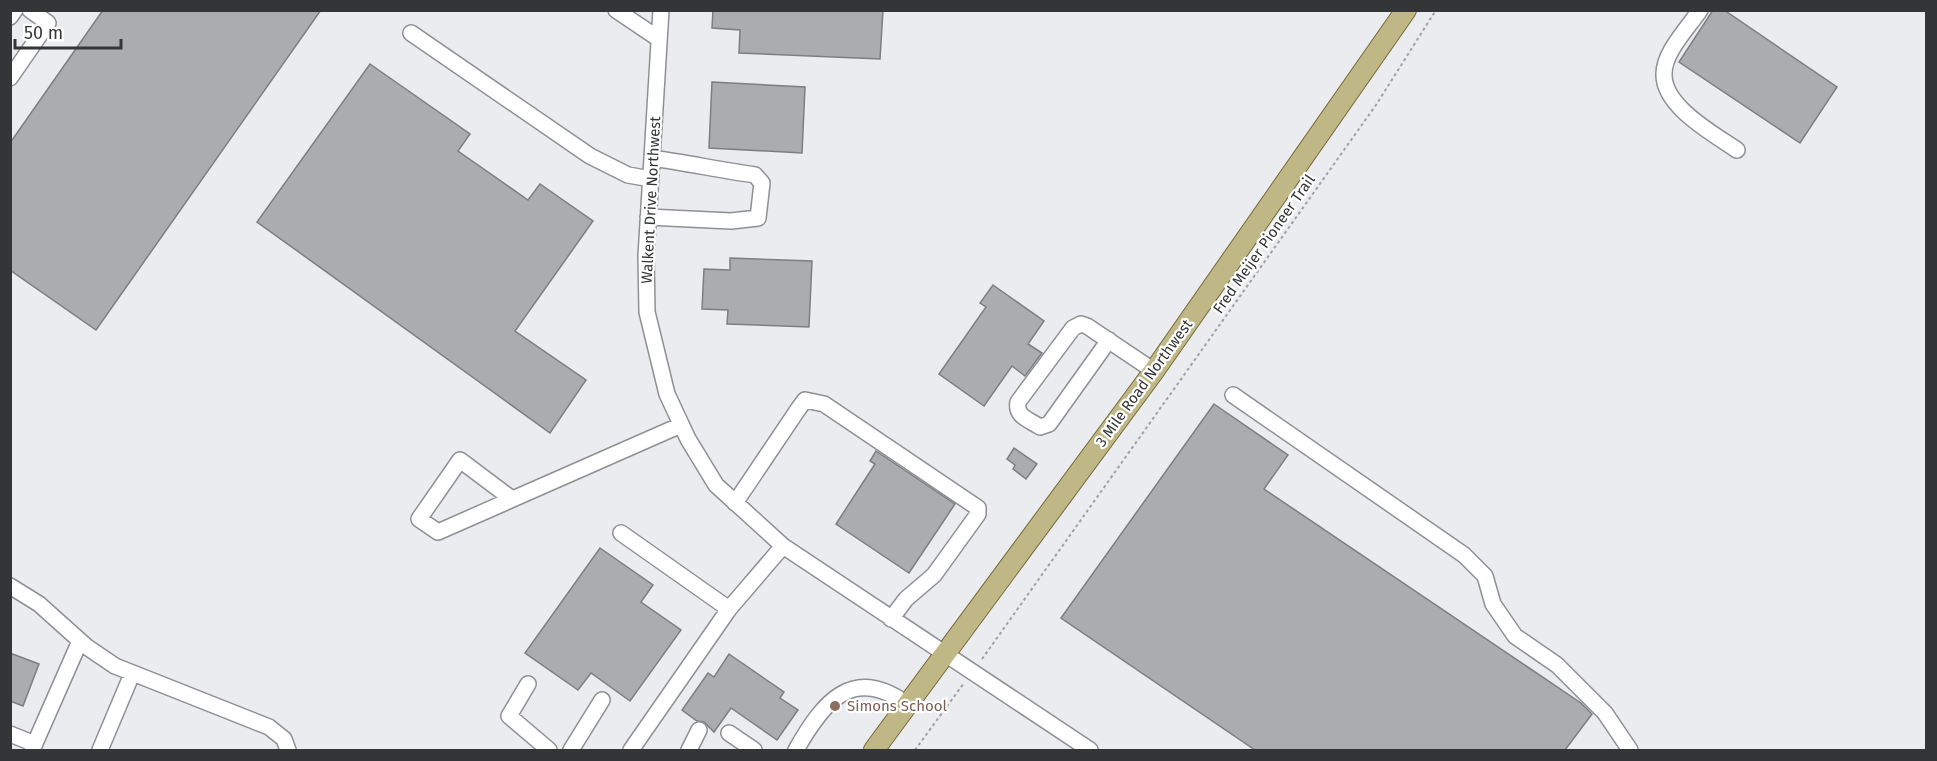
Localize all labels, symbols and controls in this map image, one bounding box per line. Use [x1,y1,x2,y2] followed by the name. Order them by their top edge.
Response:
[15,12,122,50] scale bar
[24,22,63,44] text: 50 m
[638,115,664,284] street label: Walkent Drive Northwest
[1209,171,1319,317] street label: Fred Meijer Pioneer Trail
[1092,315,1197,450] street label: 3 Mile Road Northwest
[847,697,947,715] place label: Simons School
[828,699,842,713] marker: Simons School

